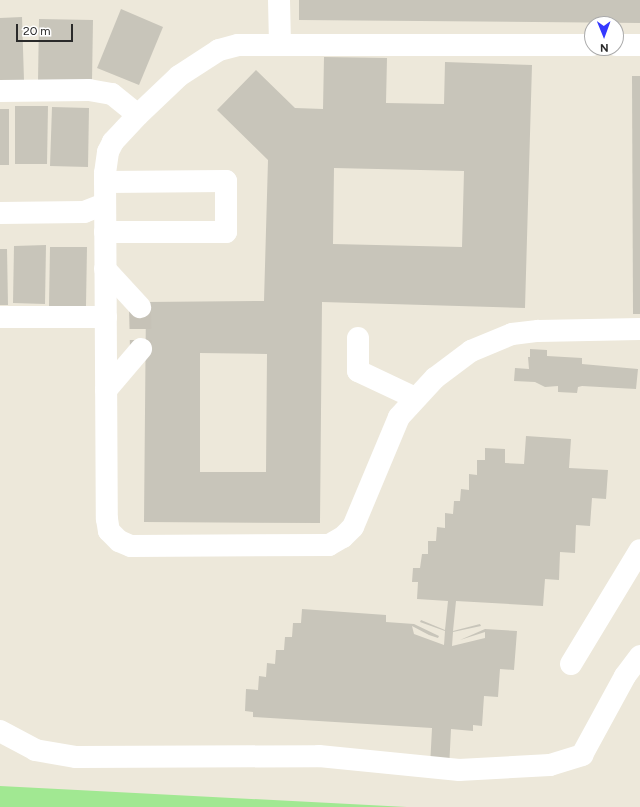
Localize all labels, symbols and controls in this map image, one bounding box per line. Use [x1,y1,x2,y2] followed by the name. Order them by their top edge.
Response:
[18,16,75,42] scale bar
[584,16,624,56] north arrow
[23,24,51,38] text: 20 m
[600,41,609,54] text: N

